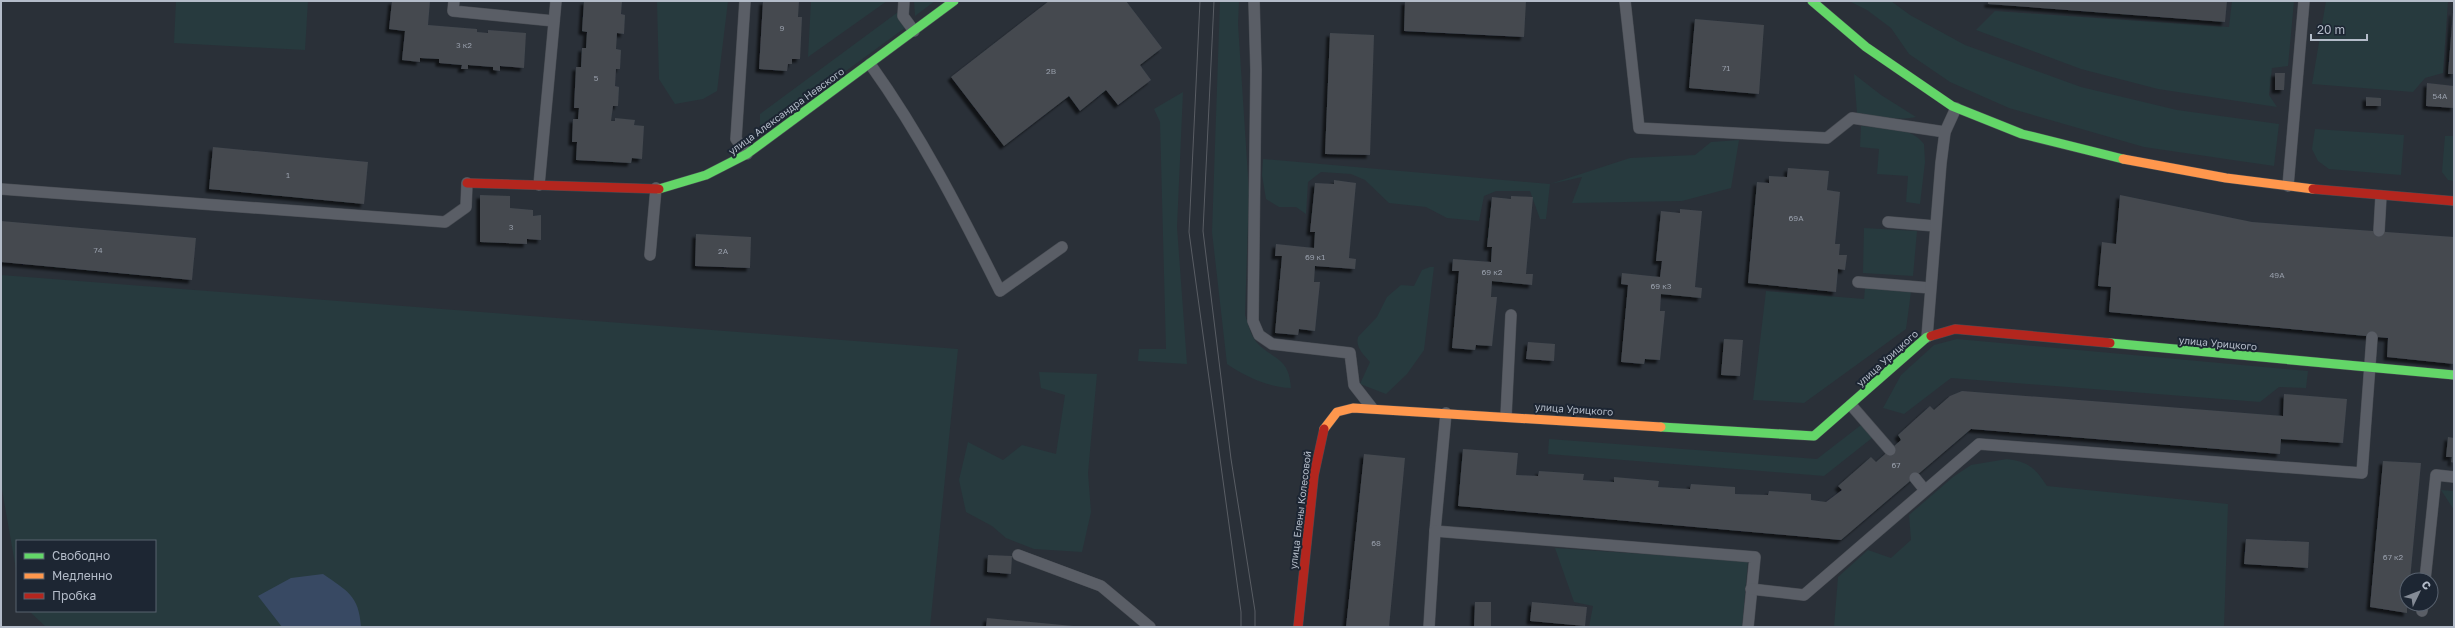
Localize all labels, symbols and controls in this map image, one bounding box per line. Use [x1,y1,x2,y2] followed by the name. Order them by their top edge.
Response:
[2311,16,2367,42] scale bar
[2317,22,2345,37] text: 20 m
[780,23,785,33] house number: 9
[456,40,472,50] house number: 3 к2
[1722,63,1730,73] house number: 71
[726,65,846,157] street label: улица Александра Невского
[1046,66,1056,76] house number: 2В
[594,73,599,83] house number: 5
[2433,91,2448,101] house number: 54А
[286,170,290,180] house number: 1
[1788,213,1804,223] house number: 69А
[509,222,514,232] house number: 3
[93,245,103,255] house number: 74
[718,246,729,256] house number: 2А
[1305,252,1325,262] house number: 69 к1
[1482,267,1503,277] house number: 69 к2
[2269,270,2285,280] house number: 49А
[1651,281,1672,291] house number: 69 к3
[1854,327,1920,389] street label: улица Урицкого
[2178,334,2258,352] street label: улица Урицкого
[1534,400,1614,418] street label: улица Урицкого
[1287,450,1313,570] street label: улица Елены Колесовой
[1891,460,1901,470] house number: 67
[1371,538,1381,548] house number: 68
[16,540,156,612] legend
[52,548,110,563] text: Свободно
[2383,552,2404,562] house number: 67 к2
[52,568,112,583] text: Медленно
[2399,572,2439,612] north arrow
[2419,578,2434,592] text: С
[52,588,96,603] text: Пробка

